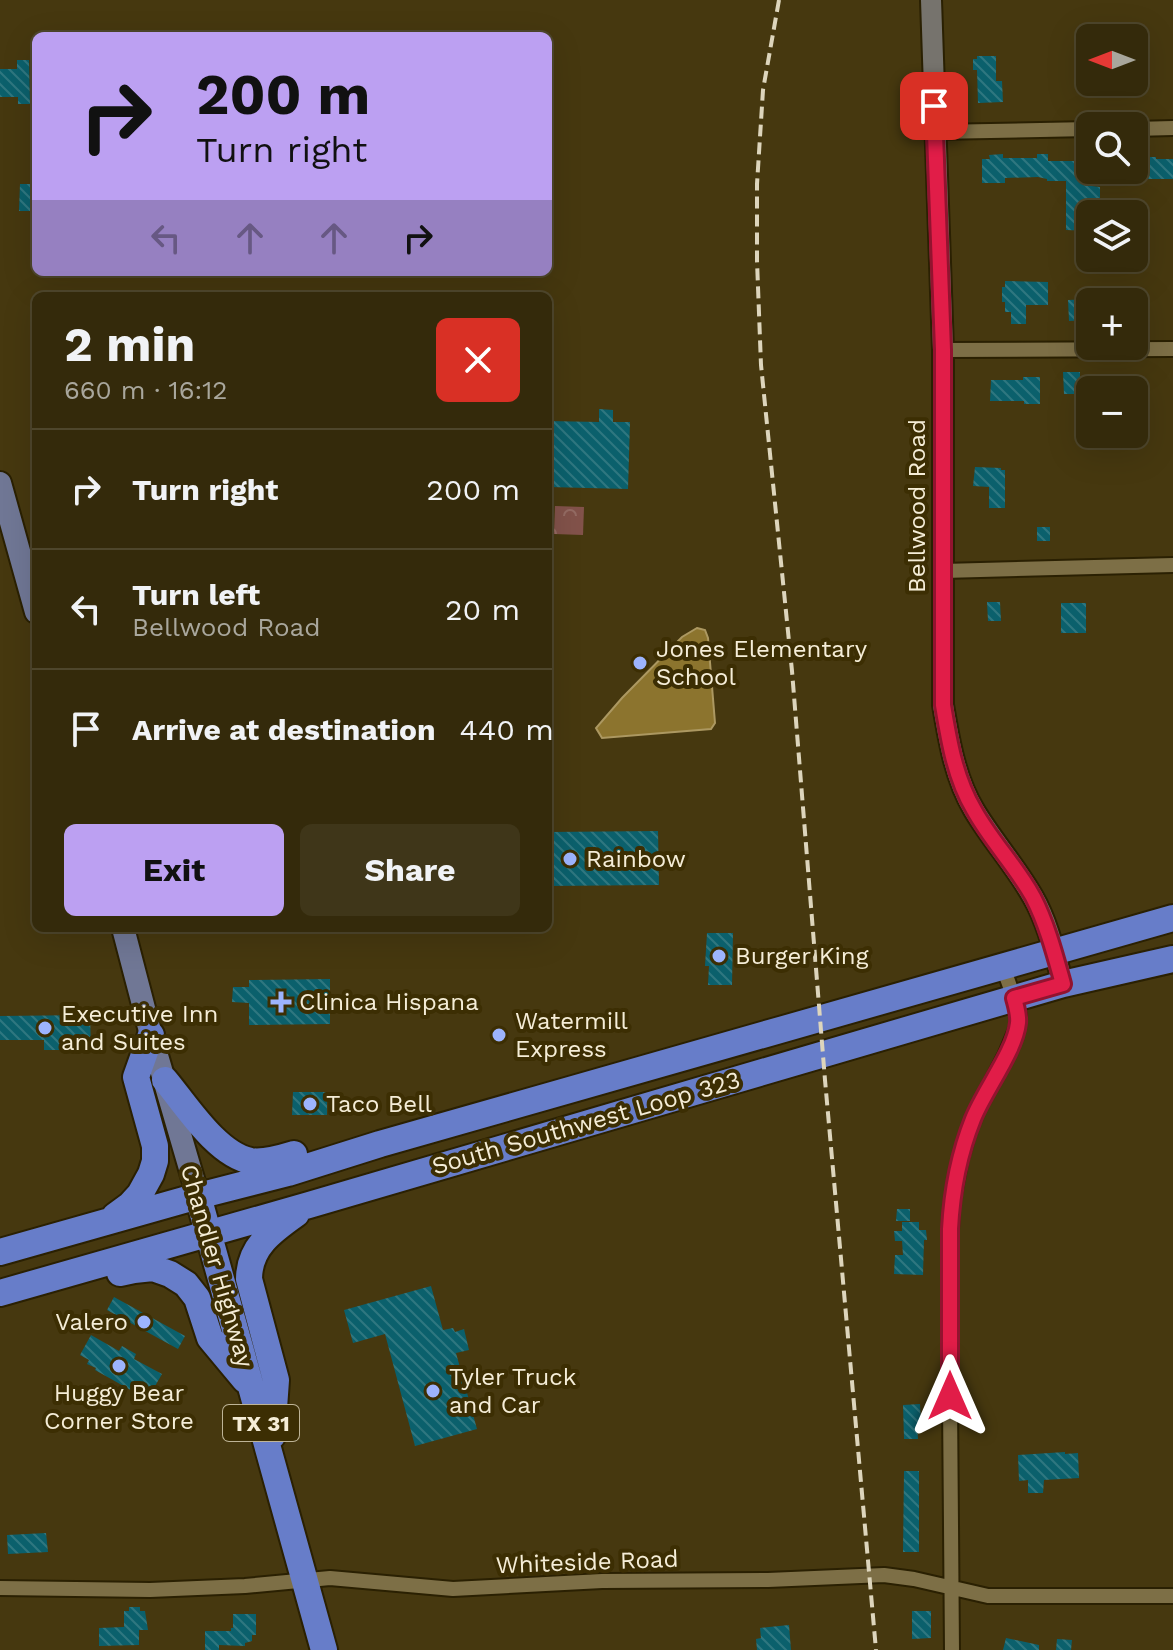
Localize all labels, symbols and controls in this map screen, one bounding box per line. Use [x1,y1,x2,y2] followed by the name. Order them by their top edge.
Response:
[1076,24,1148,96] north arrow
[1076,24,1148,448] map controls
[196,62,370,128] text: 200 m
[64,64,168,168] icon: right
[900,72,968,140] pin
[912,84,956,128] icon: arrive
[1076,112,1148,184] button: search
[196,129,367,171] text: Turn right
[1076,200,1148,272] button: layers
[144,216,188,260] icon: left
[228,216,272,260] icon: ahead
[312,216,356,260] icon: ahead
[396,216,440,260] icon: right
[1076,288,1148,360] button: +
[64,316,195,373] text: 2 min
[436,318,520,402] button: close
[64,375,227,405] text: 660 m · 16:12
[1076,376,1148,448] button: −
[903,419,931,593] street label: Bellwood Road
[64,467,108,511] icon: right
[132,472,278,507] text: Turn right
[426,472,520,507] text: 200 m
[132,577,260,612] text: Turn left
[64,587,108,631] icon: left
[445,592,520,627] text: 20 m
[132,612,321,642] text: Bellwood Road
[656,635,868,691] place label: Jones Elementary School
[631,654,649,672] marker: Jones Elementary School
[64,707,108,751] icon: arrive
[132,712,436,747] text: Arrive at destination
[460,712,554,747] text: 440 m
[64,824,284,916] button: Exit
[300,824,520,916] button: Share
[586,845,686,873] place label: Rainbow
[561,850,579,868] marker: Rainbow
[735,942,869,970] place label: Burger King
[710,947,728,965] marker: Burger King
[299,988,479,1016] place label: Clinica Hispana
[270,991,292,1013] marker: Clinica Hispana
[61,1000,218,1056] place label: Executive Inn and Suites
[515,1007,629,1063] place label: Watermill Express
[36,1019,54,1037] marker: Executive Inn and Suites
[490,1026,508,1044] marker: Watermill Express
[429,1066,743,1180] street label: South Southwest Loop 323
[326,1090,433,1118] place label: Taco Bell
[301,1095,319,1113] marker: Taco Bell
[175,1161,260,1371] street label: Chandler Highway
[55,1308,128,1336] place label: Valero
[135,1313,153,1331] marker: Valero
[908,1354,992,1438] position arrow
[110,1357,128,1375] marker: Huggy Bear Corner Store
[449,1363,577,1419] place label: Tyler Truck and Car
[44,1379,194,1435] place label: Huggy Bear Corner Store
[424,1382,442,1400] marker: Tyler Truck and Car
[223,1405,299,1441] road number: TX 31
[495,1545,679,1579] street label: Whiteside Road

